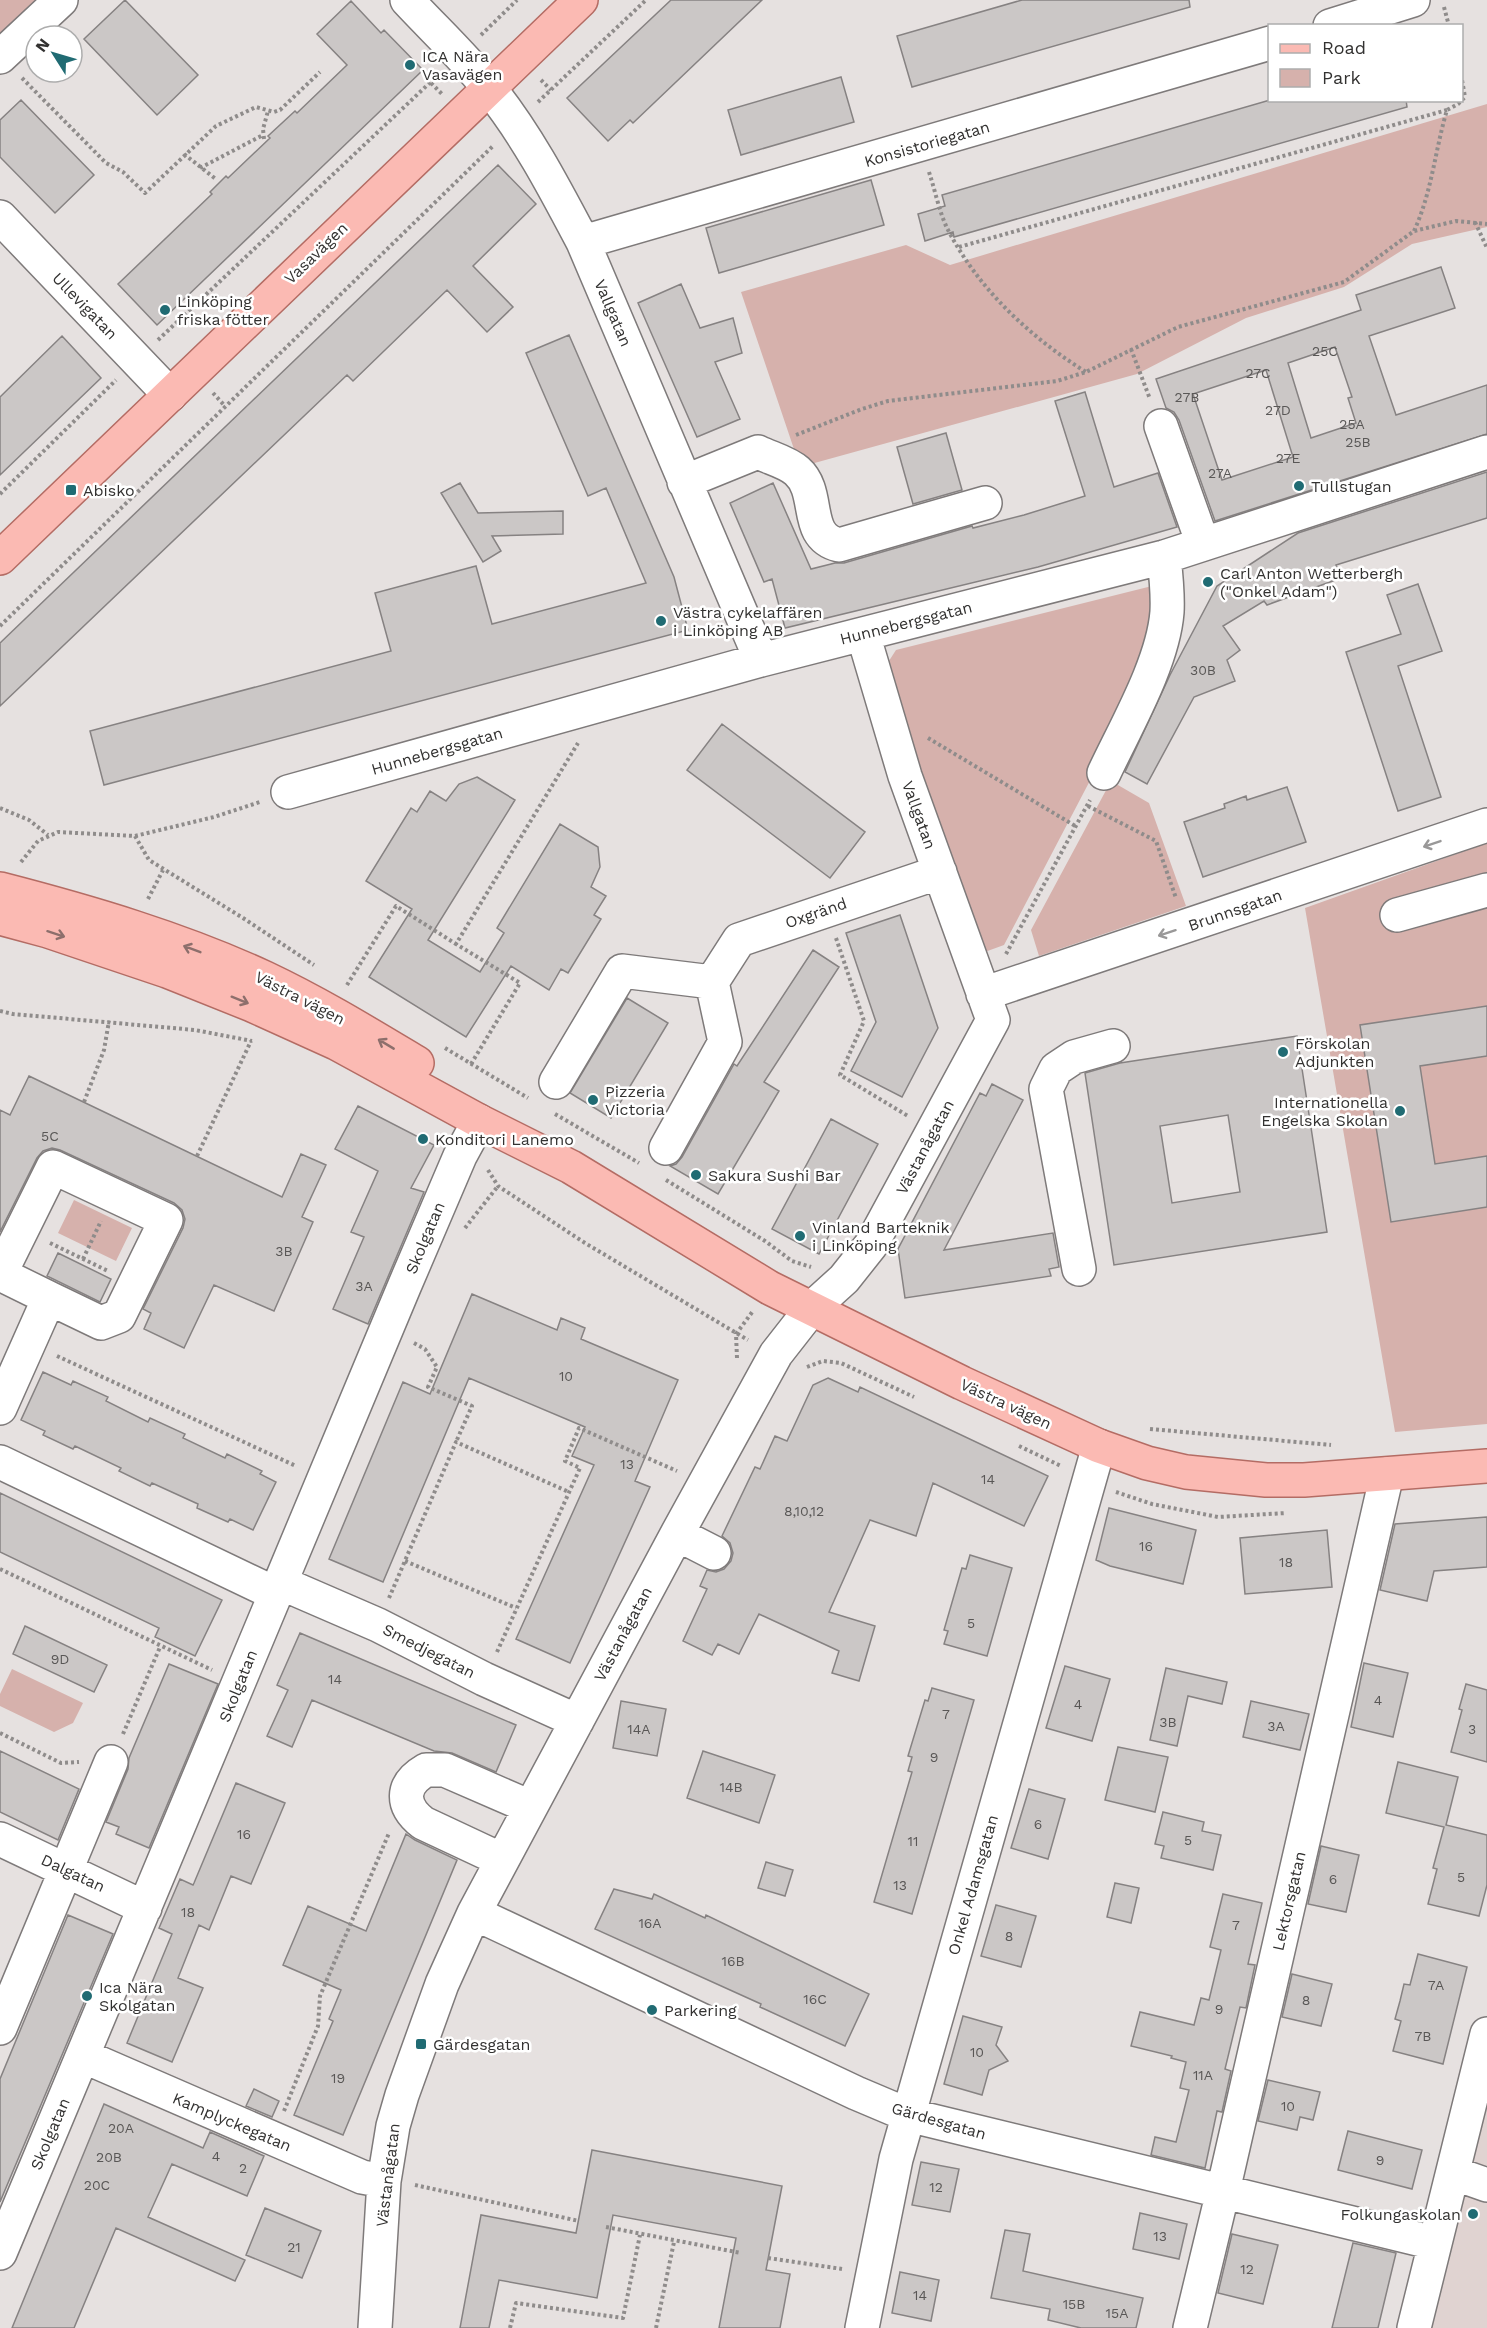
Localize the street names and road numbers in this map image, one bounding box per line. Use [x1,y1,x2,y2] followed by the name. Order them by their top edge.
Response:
[862,117,992,171] street label: Konsistoriegatan
[280,218,352,288] street label: Vasavägen
[48,269,122,343] street label: Ullevigatan
[590,277,636,349] street label: Vallgatan
[838,597,974,649] street label: Hunnebergsgatan
[369,723,505,779] street label: Hunnebergsgatan
[898,778,940,852] street label: Vallgatan
[1186,885,1284,935] street label: Brunnsgatan
[783,894,849,932] street label: Oxgränd
[252,967,348,1029] street label: Västra vägen
[892,1096,958,1198] street label: Västanågatan
[401,1199,449,1277] street label: Skolgatan
[957,1375,1055,1433] street label: Västra vägen
[590,1583,656,1685] street label: Västanågatan
[380,1620,478,1682] street label: Smedjegatan
[215,1647,261,1725] street label: Skolgatan
[944,1813,1002,1957] street label: Onkel Adamsgatan
[1268,1849,1310,1953] street label: Lektorsgatan
[38,1850,108,1896] street label: Dalgatan
[170,2088,294,2156] street label: Kamplyckegatan
[26,2095,74,2173] street label: Skolgatan
[890,2098,988,2144] street label: Gärdesgatan
[372,2122,404,2228] street label: Västanågatan

